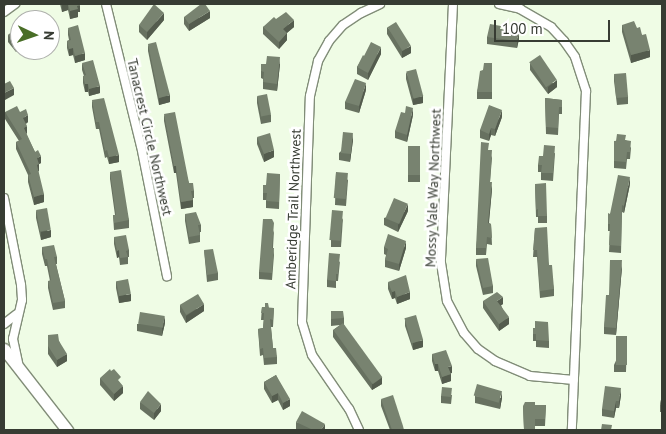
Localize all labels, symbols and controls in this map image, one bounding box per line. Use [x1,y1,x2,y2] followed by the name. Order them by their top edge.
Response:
[10,10,60,60] north arrow
[496,10,612,42] scale bar
[502,19,543,38] text: 100 m
[40,31,58,41] text: N
[124,57,176,217] street label: Tanacrest Circle Northwest
[422,108,444,268] street label: Mossy Vale Way Northwest
[282,128,304,290] street label: Amberidge Trail Northwest

